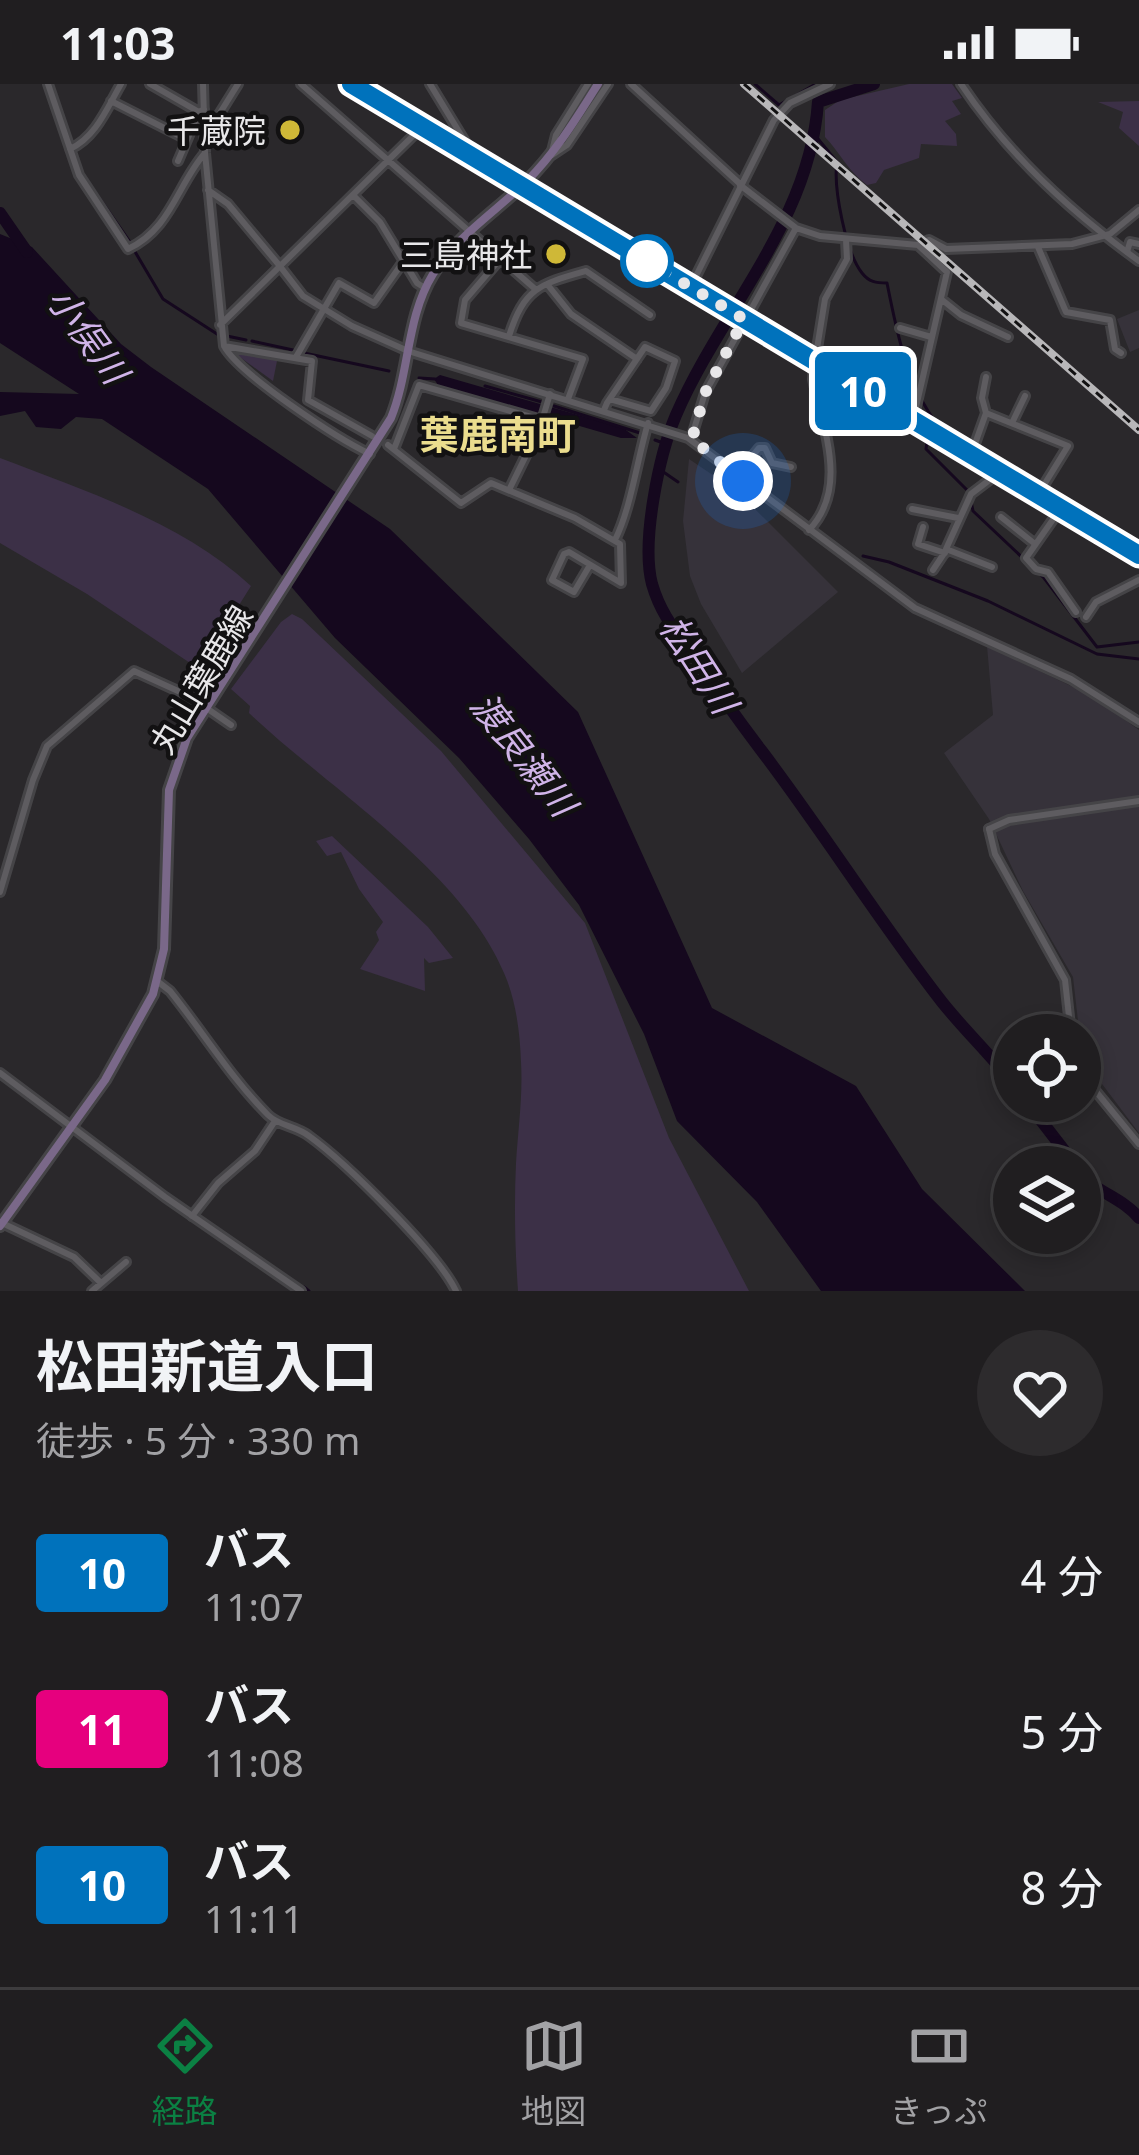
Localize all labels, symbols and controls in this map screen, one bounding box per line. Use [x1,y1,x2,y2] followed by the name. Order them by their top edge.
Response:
[60,12,176,73] text: 11:03
[167,108,266,153] place label: 千蔵院
[277,117,303,143] marker: 千蔵院
[400,232,532,277] place label: 三島神社
[622,236,672,286] unlabelled marker
[543,241,569,267] marker: 三島神社
[36,277,142,396] water label: 小俣川
[809,352,917,430] line badge: 10
[839,362,887,419] text: 10
[420,407,576,460] district label: 葉鹿南町
[713,451,773,511] your location
[139,597,263,761] street label: 丸山葉鹿線
[649,605,751,726] water label: 松田川
[460,682,590,829] water label: 渡良瀬川
[993,1014,1101,1254] map controls
[993,1014,1101,1122] button: locate
[993,1146,1101,1254] button: layers
[36,1326,378,1404] text: 松田新道入口
[977,1330,1103,1456] button: heart
[36,1413,360,1466] text: 徒歩 · 5 分 · 330 m
[204,1518,294,1579] text: バス
[78,1544,126,1601] text: 10
[1021,1545,1103,1606] text: 4 分
[204,1579,304,1632] text: 11:07
[204,1674,294,1735] text: バス
[78,1700,126,1757] text: 11
[1021,1701,1103,1762] text: 5 分
[204,1735,304,1788] text: 11:08
[204,1830,294,1891] text: バス
[78,1856,126,1913] text: 10
[1021,1857,1103,1918] text: 8 分
[204,1891,304,1944] text: 11:11
[152,2013,218,2133] tab: 経路
[521,2013,587,2133] tab: 地図
[890,2013,987,2133] tab: きっぷ

